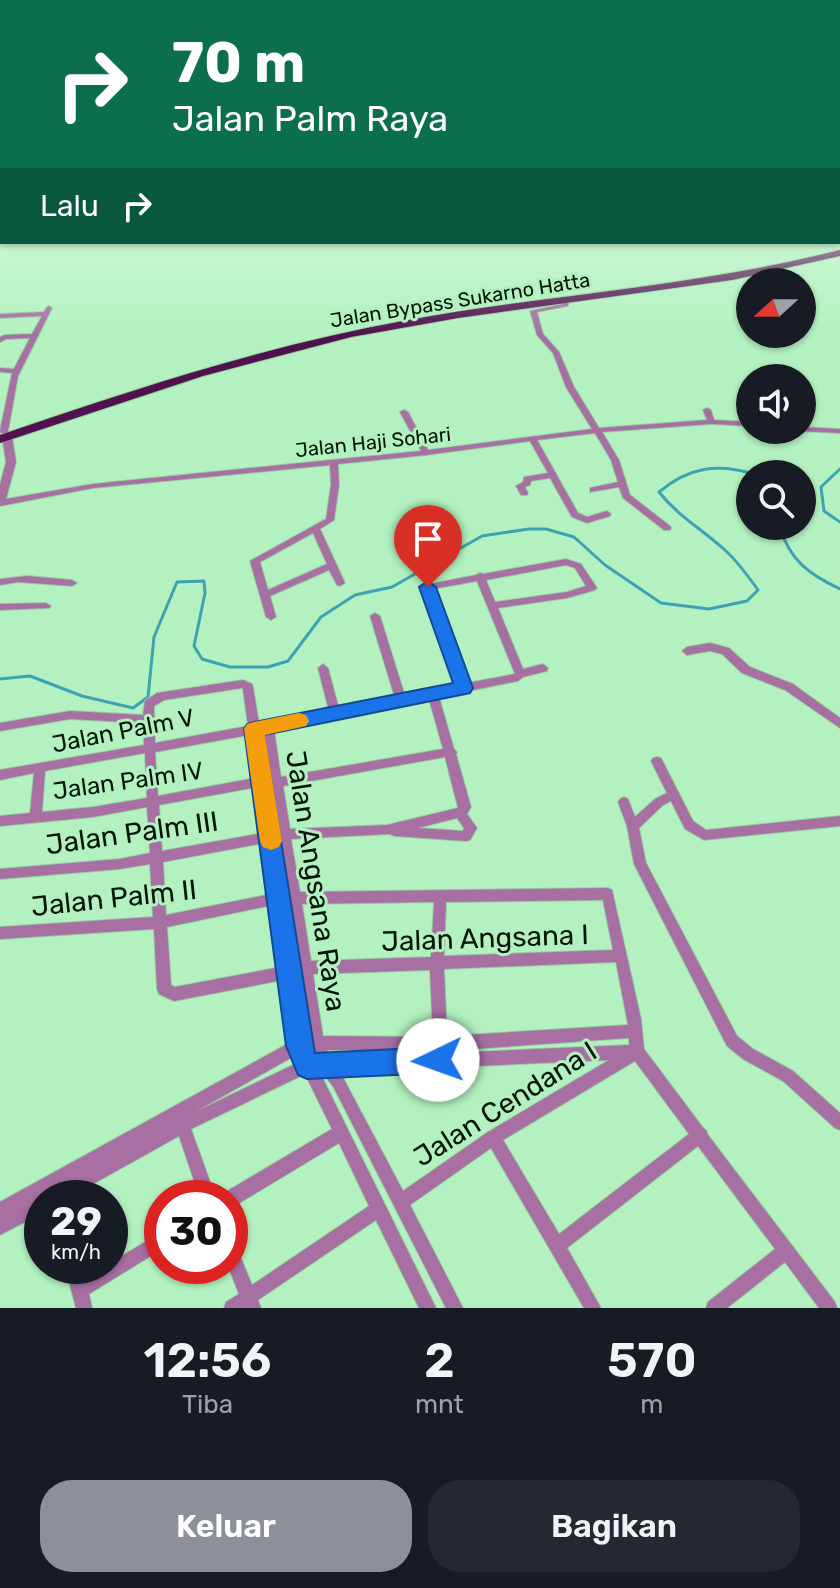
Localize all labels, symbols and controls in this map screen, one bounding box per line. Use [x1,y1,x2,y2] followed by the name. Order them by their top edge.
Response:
[172,30,305,96] text: 70 m
[40,32,144,136] icon: right
[172,97,448,140] text: Jalan Palm Raya
[115,184,159,228] icon: right
[40,188,99,224] text: Lalu
[328,268,592,332] street label: Jalan Bypass Sukarno Hatta
[736,268,816,348] north arrow
[736,268,816,540] map controls
[736,364,816,444] button: sound
[294,422,452,462] street label: Jalan Haji Sohari
[736,460,816,540] button: search
[394,505,462,587] pin
[406,517,450,561] icon: arrive
[49,703,197,759] street label: Jalan Palm V
[279,748,353,1014] street label: Jalan Angsana Raya
[51,757,205,805] street label: Jalan Palm IV
[44,805,220,861] street label: Jalan Palm III
[30,873,198,923] street label: Jalan Palm II
[381,918,589,958] street label: Jalan Angsana I
[396,1018,480,1102] position arrow
[407,1034,603,1174] street label: Jalan Cendana I
[144,1180,248,1284] speed limit sign: 30
[50,1198,102,1245] text: 29
[51,1240,101,1264] text: km/h
[143,1332,271,1389] text: 12:56
[424,1332,455,1389] text: 2
[607,1332,696,1389] text: 570
[182,1389,233,1420] text: Tiba
[415,1389,464,1420] text: mnt
[640,1389,663,1420] text: m
[40,1480,412,1572] button: Keluar
[428,1480,800,1572] button: Bagikan

